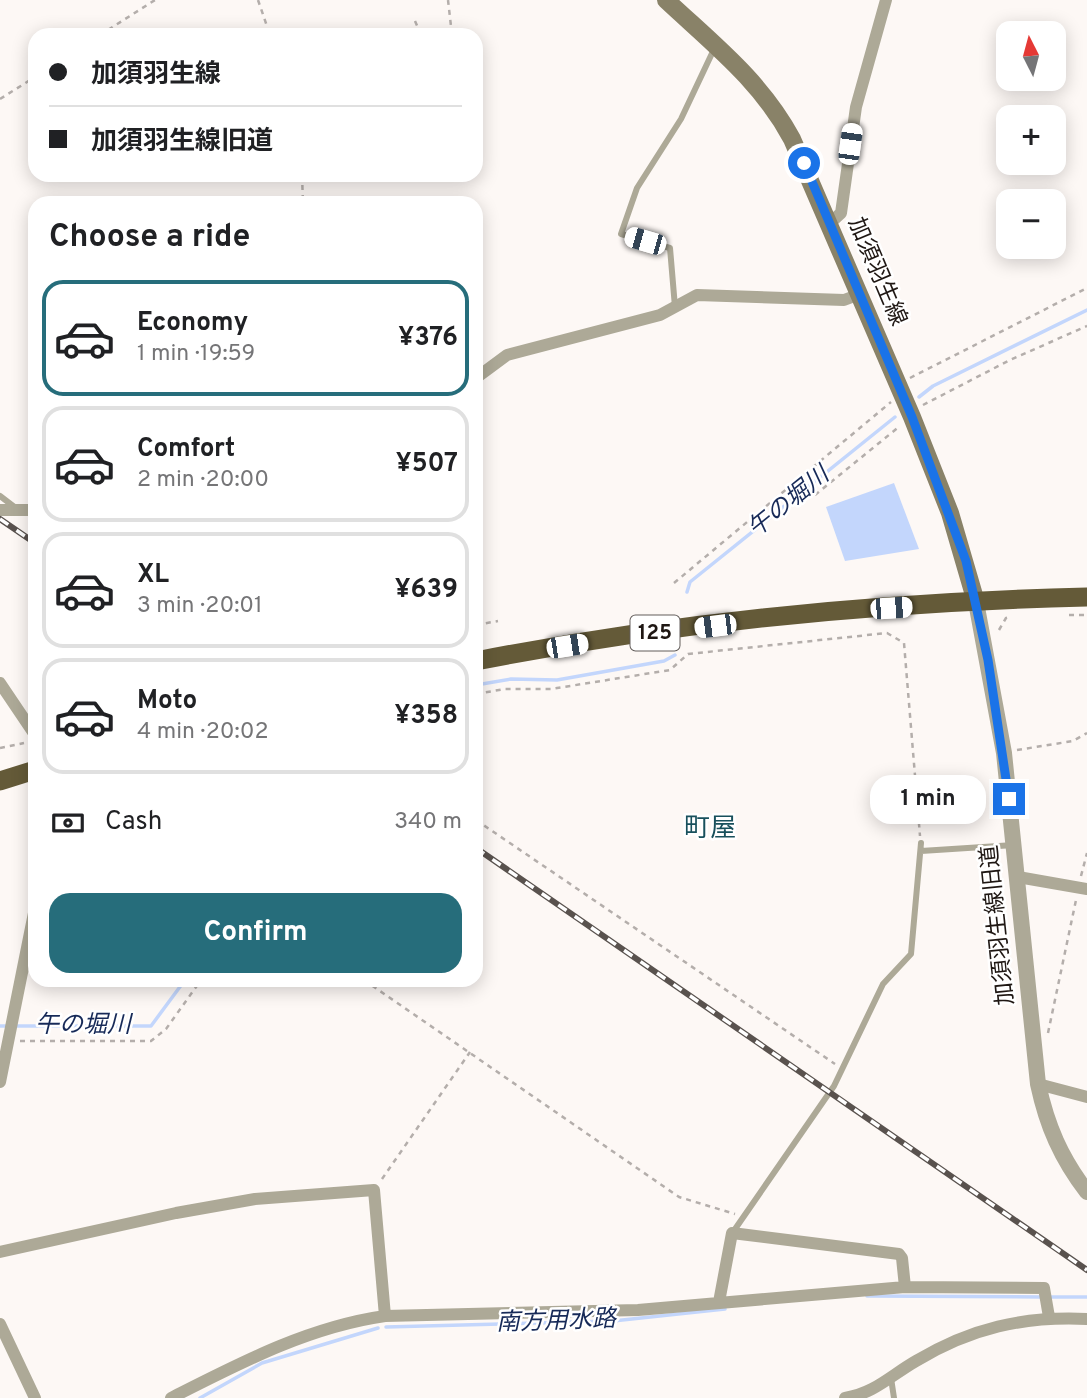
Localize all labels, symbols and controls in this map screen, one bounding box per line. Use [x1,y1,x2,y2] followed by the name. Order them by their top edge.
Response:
[996,21,1066,91] north arrow
[996,21,1066,259] map controls
[91,59,221,92] text: 加須羽生線
[996,105,1066,175] button: +
[837,122,864,166] car
[91,126,273,159] text: 加須羽生線旧道
[788,147,820,179] route start
[996,189,1066,259] button: −
[840,213,912,331] street label: 加須羽生線
[49,218,250,258] text: Choose a ride
[622,225,669,257] car
[53,307,116,370] icon: car
[137,307,248,340] text: Economy
[398,322,458,355] text: ¥376
[137,340,255,369] text: 1 min · 19:59
[53,433,116,496] icon: car
[137,433,235,466] text: Comfort
[396,448,458,481] text: ¥507
[742,459,838,545] water label: 午の堀川
[137,466,269,495] text: 2 min · 20:00
[53,559,116,622] icon: car
[137,559,169,592] text: XL
[395,574,458,607] text: ¥639
[137,592,263,621] text: 3 min · 20:01
[870,596,913,620] car
[693,613,738,639] car
[630,616,680,650] road number: 125
[545,632,590,660] car
[53,685,116,748] icon: car
[137,685,197,718] text: Moto
[394,700,458,733] text: ¥358
[137,718,269,747] text: 4 min · 20:02
[869,774,984,824] callout: 1 min
[993,783,1025,815] route end
[900,785,956,814] text: 1 min
[49,804,87,842] icon: cash
[105,806,162,839] text: Cash
[394,808,462,837] text: 340 m
[684,813,736,846] district label: 町屋
[976,843,1022,1007] street label: 加須羽生線旧道
[49,893,462,973] button: Confirm
[35,1011,134,1041] water label: 午の堀川
[496,1305,618,1339] water label: 南方用水路

